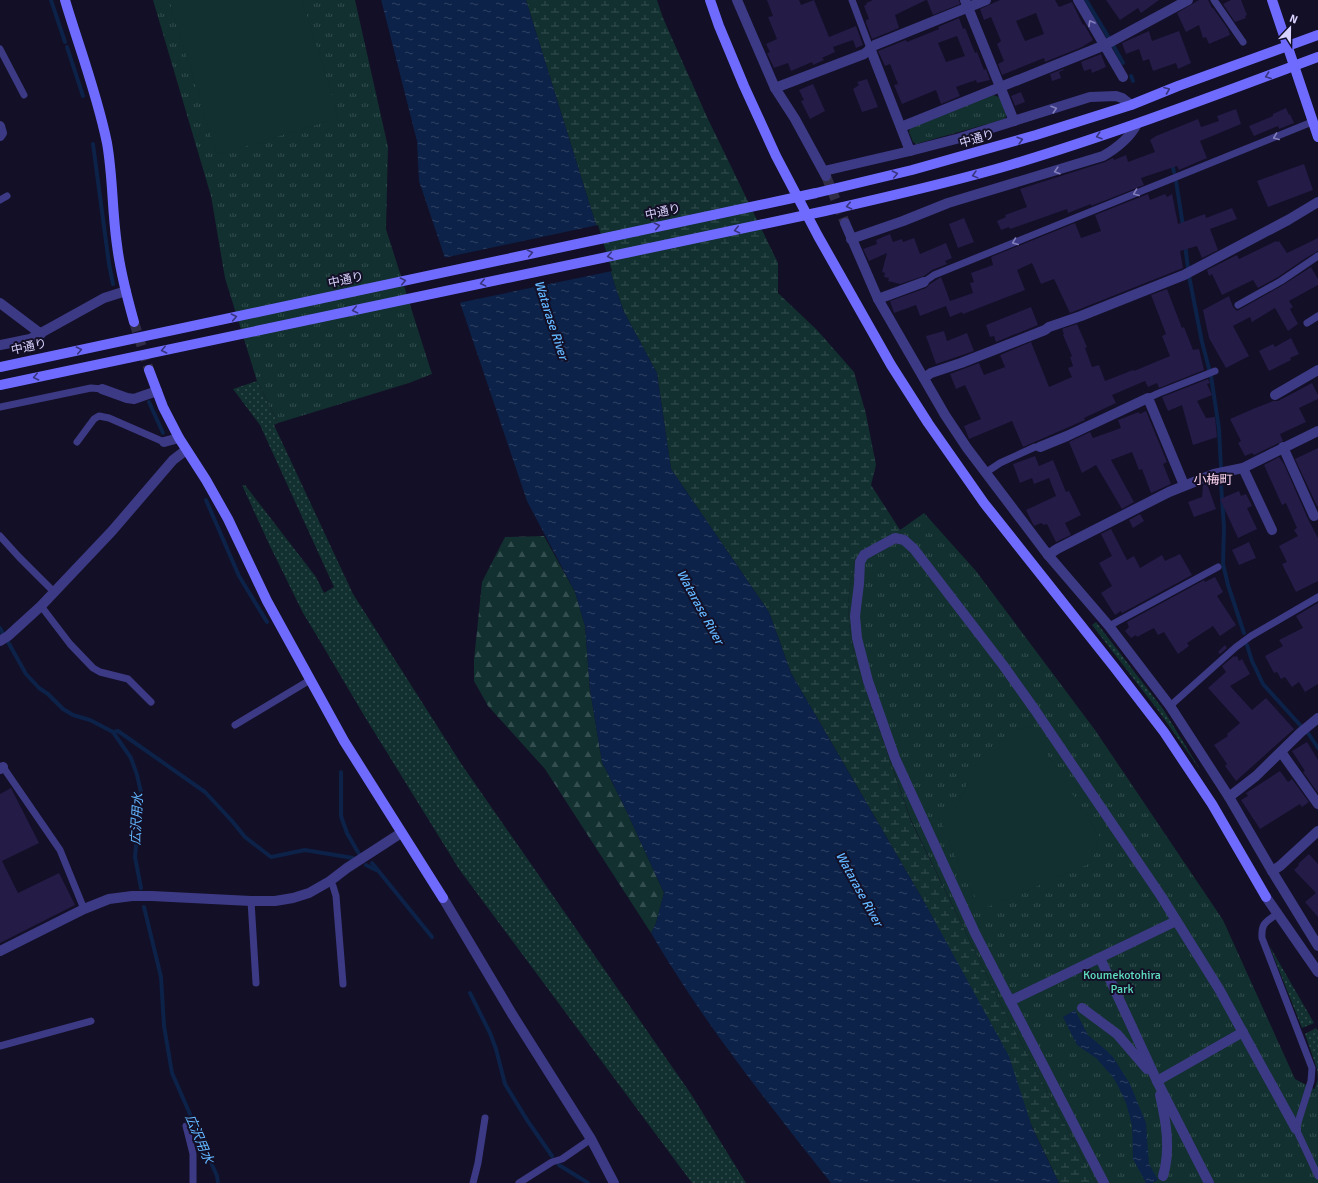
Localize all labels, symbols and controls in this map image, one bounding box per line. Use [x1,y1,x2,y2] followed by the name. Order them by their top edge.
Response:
[1270,8,1310,48] north arrow
[1288,12,1300,27] text: N
[1088,20,1096,27] one-way arrow
[1265,71,1272,79] one-way arrow
[1164,87,1171,95] one-way arrow
[1051,105,1058,113] one-way arrow
[958,127,996,151] street label: 中通り
[1096,132,1103,140] one-way arrow
[1273,132,1280,140] one-way arrow
[1017,136,1024,145] one-way arrow
[1054,166,1061,175] one-way arrow
[972,170,978,178] one-way arrow
[892,171,898,179] one-way arrow
[1132,189,1139,197] one-way arrow
[644,201,682,223] street label: 中通り
[846,201,852,209] one-way arrow
[654,223,660,231] one-way arrow
[734,225,740,233] one-way arrow
[1012,237,1020,245] one-way arrow
[527,250,533,258] one-way arrow
[607,252,613,260] one-way arrow
[327,269,365,291] street label: 中通り
[399,277,406,285] one-way arrow
[531,278,572,364] water label: Watarase River
[479,279,486,287] one-way arrow
[352,306,359,314] one-way arrow
[231,313,238,321] one-way arrow
[10,336,48,358] street label: 中通り
[76,346,82,355] one-way arrow
[161,346,167,354] one-way arrow
[33,372,40,381] one-way arrow
[1193,472,1233,488] district label: 小梅町
[673,567,728,649] water label: Watarase River
[128,791,146,845] water label: 広沢用水
[832,849,887,931] water label: Watarase River
[1083,968,1161,997] park label: Koumekotohira Park
[181,1112,217,1168] water label: 広沢用水

